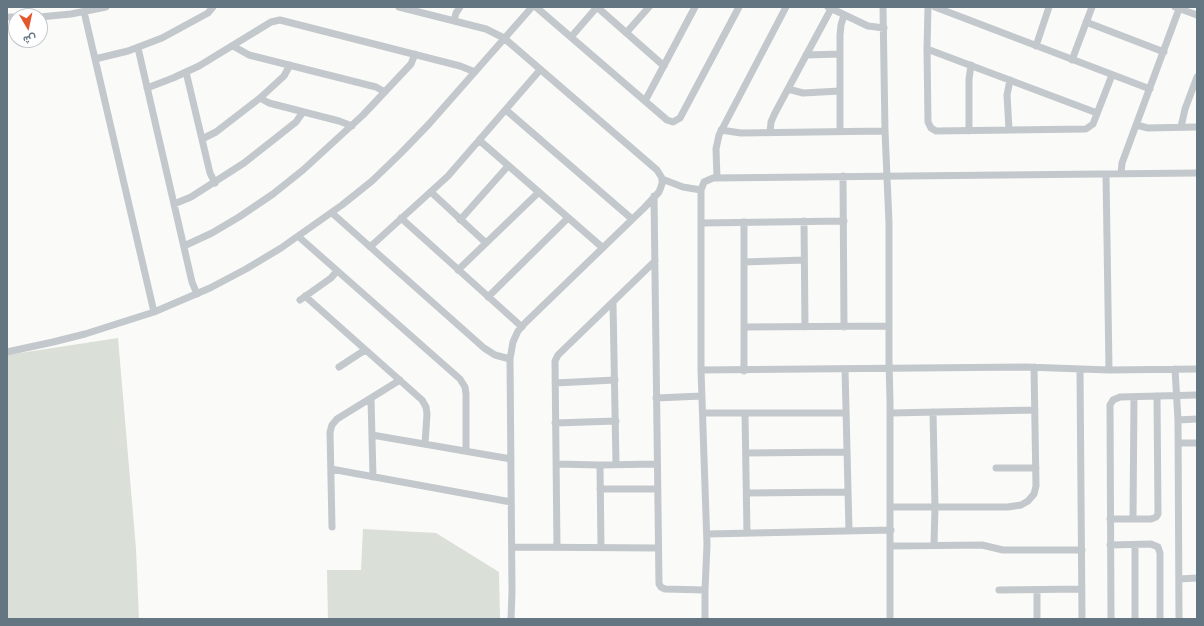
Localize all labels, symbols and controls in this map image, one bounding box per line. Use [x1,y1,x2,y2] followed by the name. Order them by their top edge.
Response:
[8,8,48,48] north arrow
[22,32,37,47] text: ش

